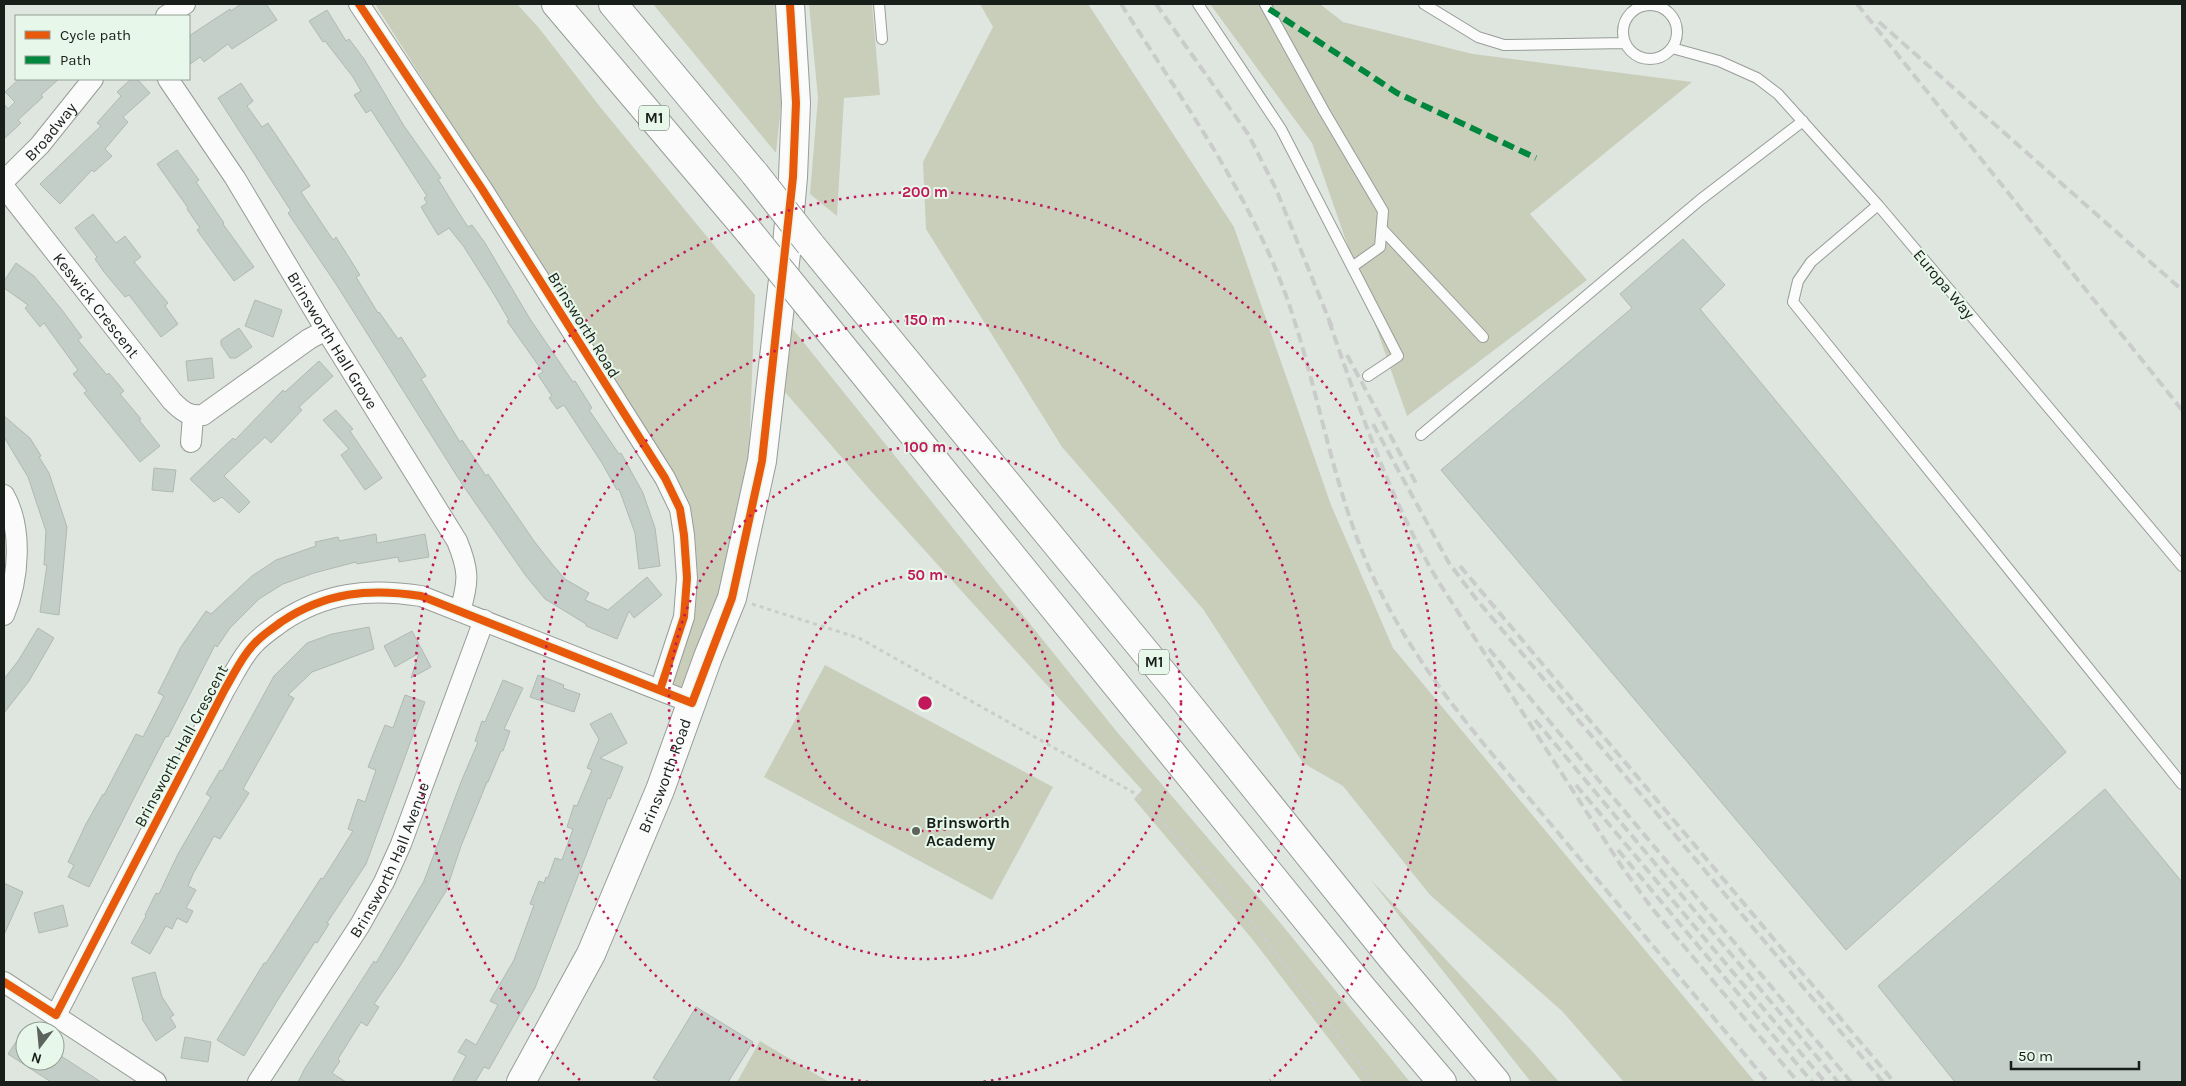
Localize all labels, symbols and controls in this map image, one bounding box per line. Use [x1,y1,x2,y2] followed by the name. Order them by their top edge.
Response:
[15,15,190,80] legend
[60,26,131,44] text: Cycle path
[60,51,91,69] text: Path
[20,98,81,165] street label: Broadway
[639,106,669,130] road number: M1
[902,183,948,201] text: 200 m
[1909,245,1979,323] street label: Europa Way
[50,249,144,361] street label: Keswick Crescent
[284,268,382,412] street label: Brinsworth Hall Grove
[544,269,624,381] street label: Brinsworth Road
[904,311,946,329] text: 150 m
[904,438,946,456] text: 100 m
[907,566,943,584] text: 50 m
[1139,650,1169,674] road number: M1
[130,662,232,830] street label: Brinsworth Hall Crescent
[916,694,934,712] centre of rings
[634,716,695,836] street label: Brinsworth Road
[345,779,433,941] street label: Brinsworth Hall Avenue
[926,813,1010,850] place label: Brinsworth Academy
[910,825,922,837] marker: Brinsworth Academy
[15,1021,65,1071] north arrow
[2011,1038,2138,1070] scale bar
[2018,1047,2053,1065] text: 50 m
[29,1048,44,1068] text: N

